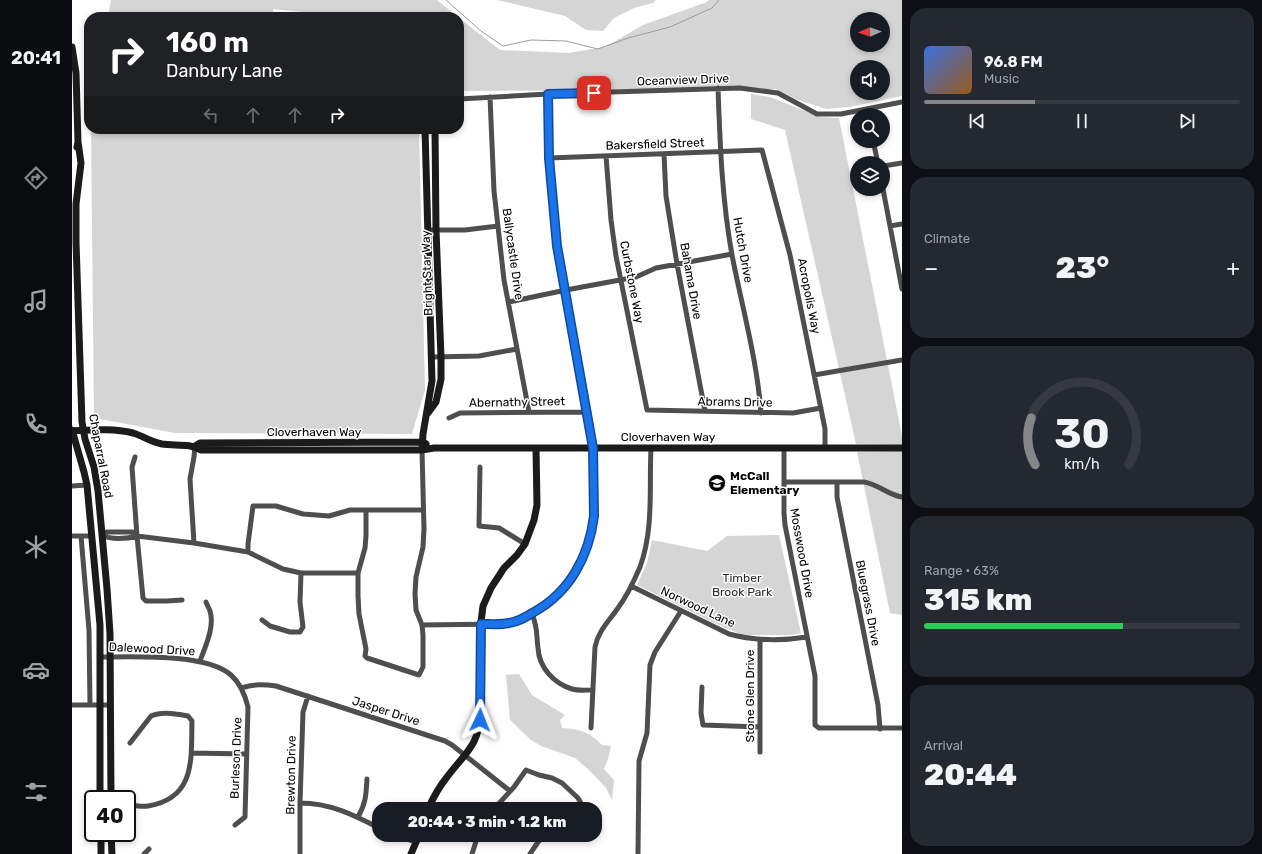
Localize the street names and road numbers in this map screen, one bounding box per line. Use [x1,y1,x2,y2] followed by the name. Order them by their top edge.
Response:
[637,71,730,89] street label: Oceanview Drive
[605,135,705,153] street label: Bakersfield Street
[500,207,526,301] street label: Ballycastle Drive
[730,216,756,284] street label: Hutch Drive
[418,230,435,316] street label: Bright Star Way
[617,240,647,325] street label: Curbstone Way
[677,242,705,321] street label: Bahama Drive
[795,257,823,336] street label: Acropolis Way
[469,394,565,410] street label: Abernathy Street
[697,394,773,410] street label: Abrams Drive
[86,413,116,499] street label: Chaparral Road
[267,425,362,439] street label: Cloverhaven Way
[621,430,716,444] street label: Cloverhaven Way
[787,507,817,599] street label: Mosswood Drive
[853,559,883,647] street label: Bluegrass Drive
[659,584,738,630] street label: Norwood Lane
[108,640,196,658] street label: Dalewood Drive
[743,649,757,742] street label: Stone Glen Drive
[350,693,422,729] street label: Jasper Drive
[228,717,244,799] street label: Burleson Drive
[283,735,299,815] street label: Brewton Drive

